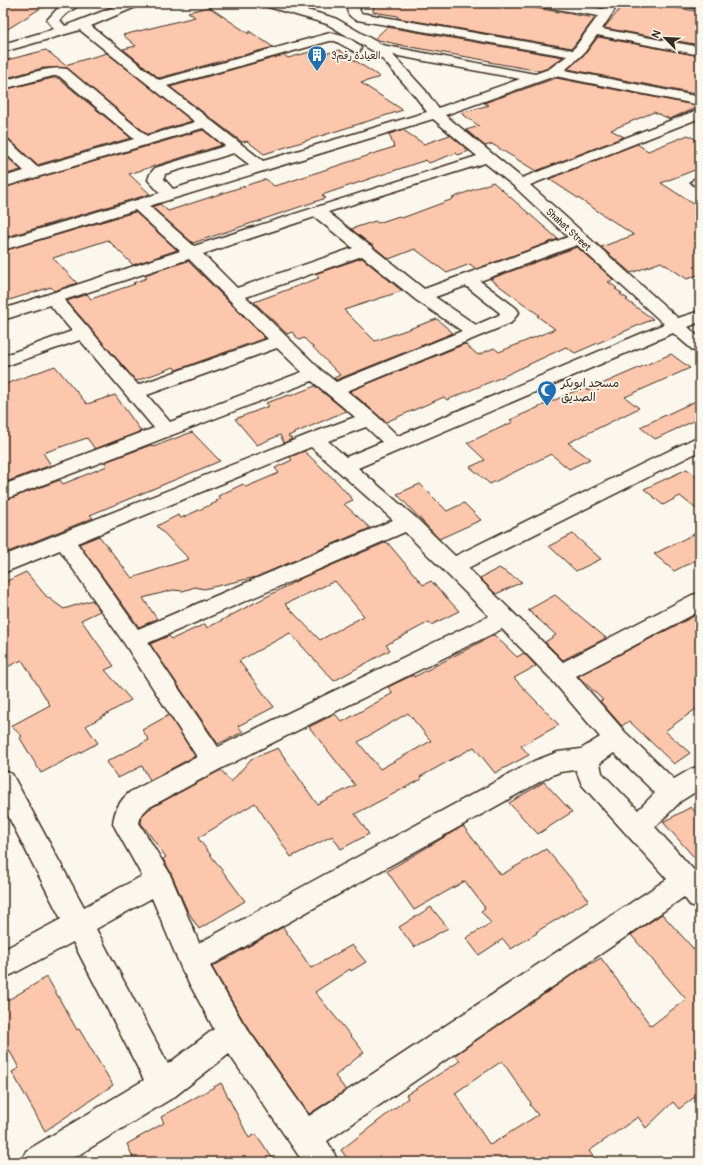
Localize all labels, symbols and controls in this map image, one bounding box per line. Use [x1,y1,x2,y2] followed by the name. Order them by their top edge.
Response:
[645,18,685,58] north arrow
[649,28,664,40] text: N
[306,44,328,72] building icon: 3العيادة رقم
[331,50,381,63] place label: 3العيادة رقم
[543,206,594,254] street label: Shahat Street
[560,376,619,405] place label: مسجد ابوبكر الصديق
[536,379,558,407] mosque icon: مسجد ابوبكر الصديق

